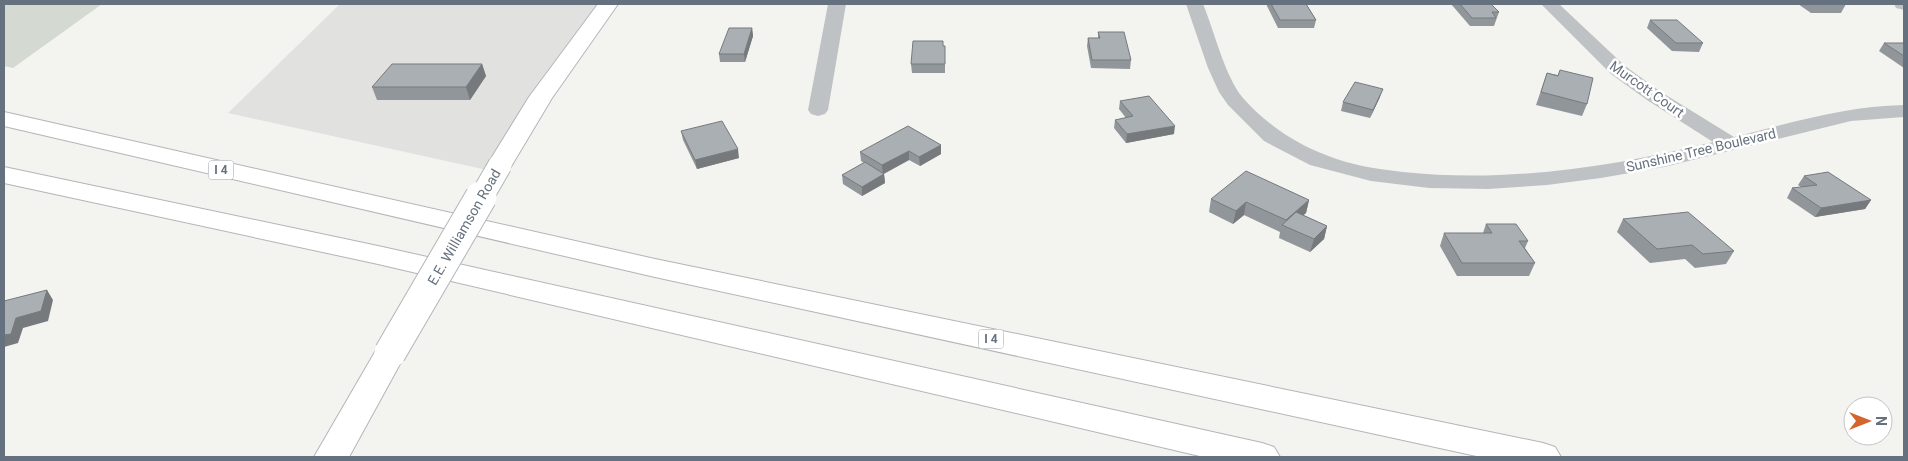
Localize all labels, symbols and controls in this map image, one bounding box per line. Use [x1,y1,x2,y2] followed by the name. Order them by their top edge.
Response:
[1607,58,1688,121] street label: Murcott Court
[1625,125,1777,175] street label: Sunshine Tree Boulevard
[208,160,234,180] road number: I 4
[424,166,504,288] street label: E.E. Williamson Road
[978,329,1004,348] road number: I 4
[1843,396,1893,446] north arrow
[1873,416,1889,426] text: N

